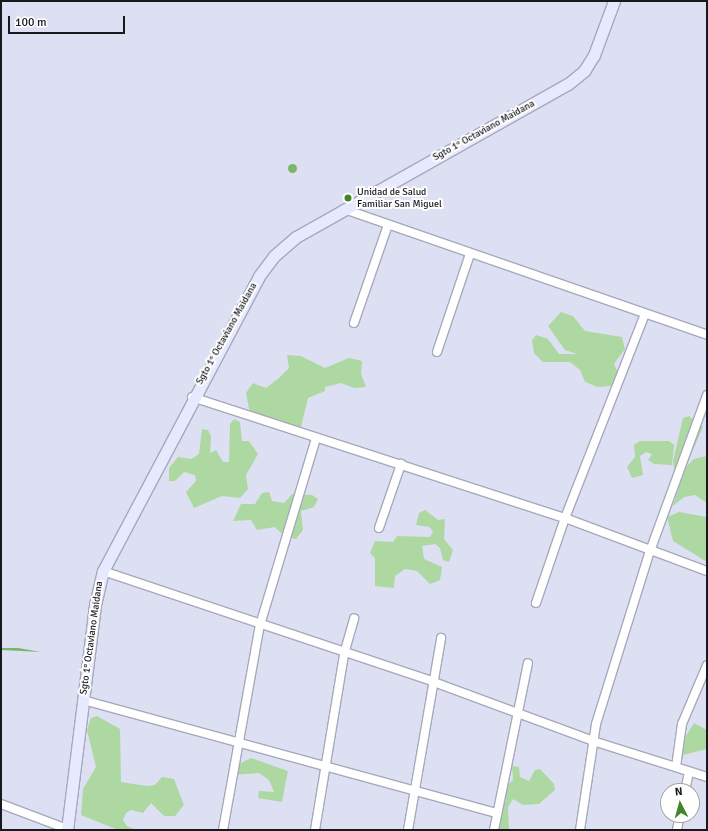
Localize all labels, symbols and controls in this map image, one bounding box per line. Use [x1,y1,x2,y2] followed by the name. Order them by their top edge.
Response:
[10,8,127,34] scale bar
[15,15,47,30] text: 100 m
[431,98,537,164] street label: Sgto 1° Octaviano Maidana
[357,186,442,210] place label: Unidad de Salud Familiar San Miguel
[342,192,354,204] marker: Unidad de Salud Familiar San Miguel
[194,281,260,387] street label: Sgto 1° Octaviano Maidana
[78,580,106,696] street label: Sgto 1° Octaviano Maidana
[660,783,700,823] north arrow
[674,785,683,798] text: N

